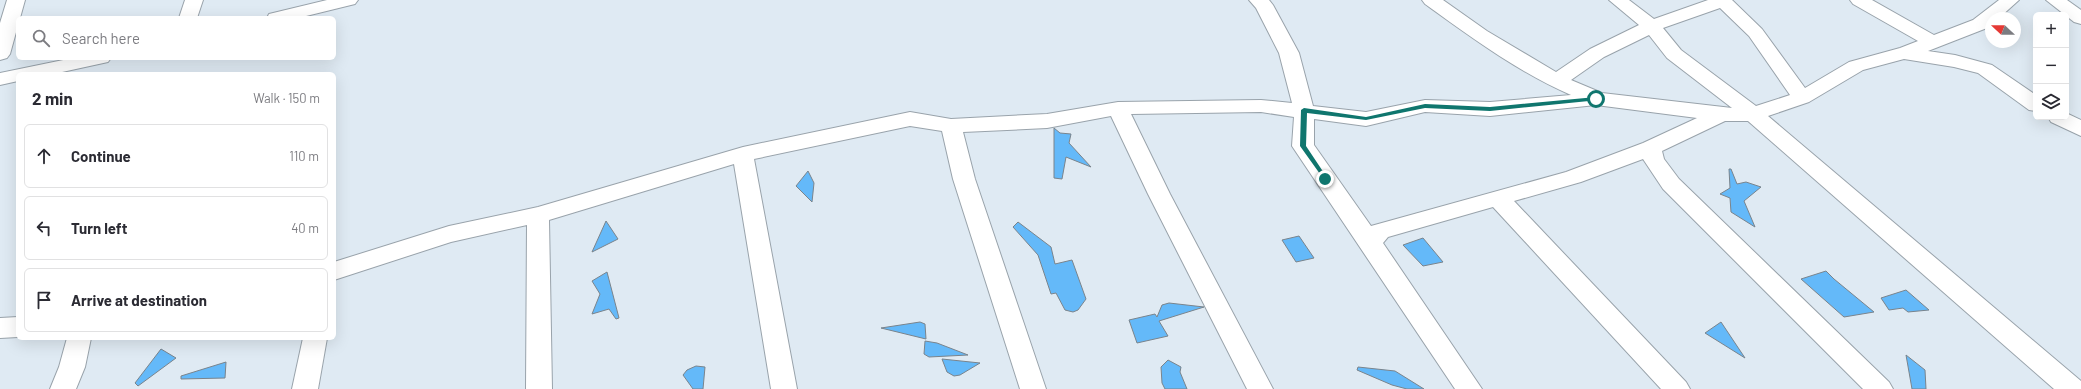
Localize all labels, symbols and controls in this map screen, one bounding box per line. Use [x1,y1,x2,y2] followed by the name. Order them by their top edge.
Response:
[1985,12,2021,48] north arrow
[2033,12,2069,120] map controls
[2033,12,2069,48] button: +
[16,16,336,60] search box
[30,27,52,49] icon: search
[62,29,140,47] text: Search here
[2033,48,2069,84] button: −
[2033,84,2069,120] button: layers
[32,88,73,108] text: 2 min
[253,90,320,106] text: Walk · 150 m
[1587,90,1605,108] route start
[33,145,55,167] icon: ahead
[71,147,131,165] text: Continue
[289,148,319,164] text: 110 m
[1316,170,1334,188] route end
[33,217,55,239] icon: left
[71,219,127,237] text: Turn left
[291,220,319,236] text: 40 m
[33,289,55,311] icon: arrive
[71,291,207,309] text: Arrive at destination

